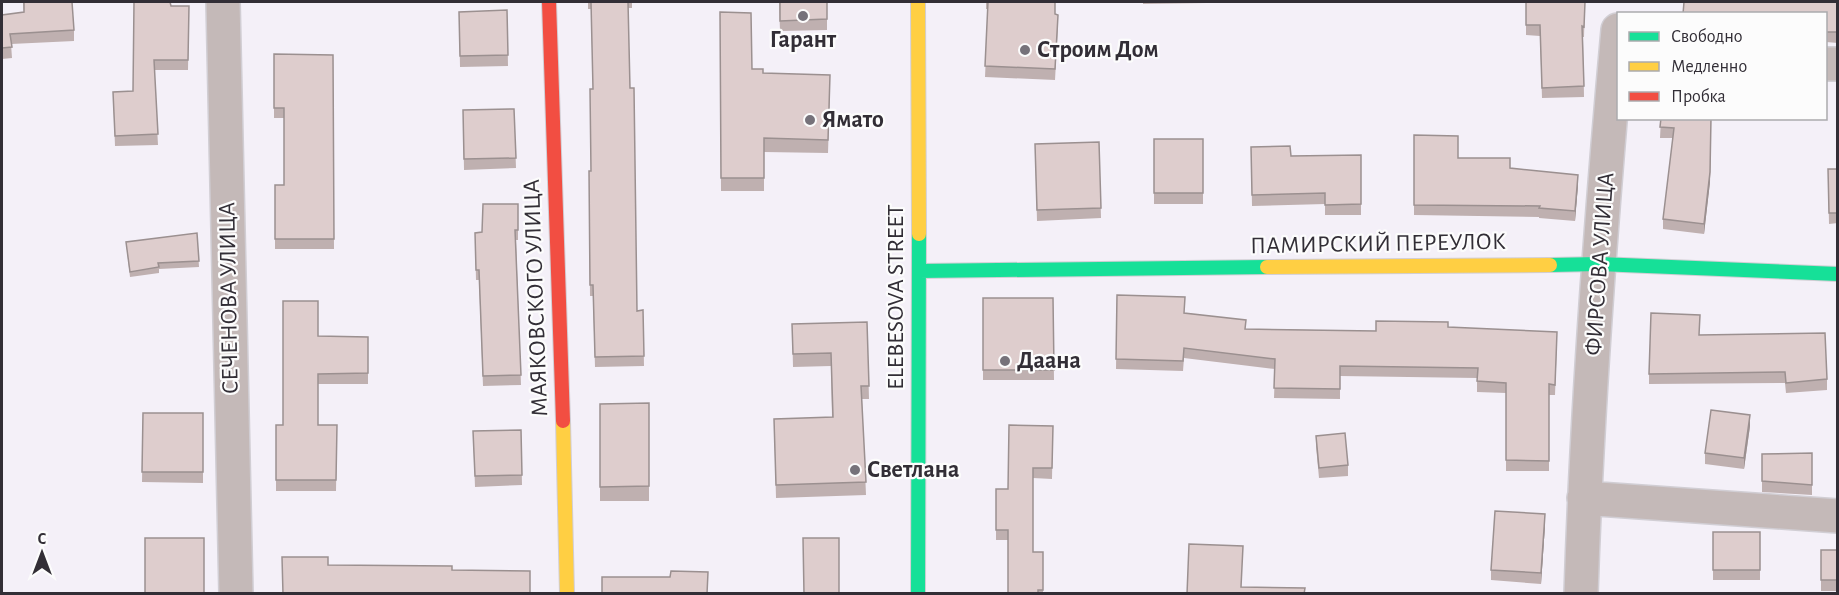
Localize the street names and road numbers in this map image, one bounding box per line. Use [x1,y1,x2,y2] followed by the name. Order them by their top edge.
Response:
[1582,172,1618,356] street label: ФИРСОВА УЛИЦА
[520,179,552,417] street label: МАЯКОВСКОГО УЛИЦА
[215,202,243,394] street label: СЕЧЕНОВА УЛИЦА
[884,204,908,390] street label: ELEBESOVA STREET
[1250,230,1506,258] street label: ПАМИРСКИЙ ПЕРЕУЛОК

